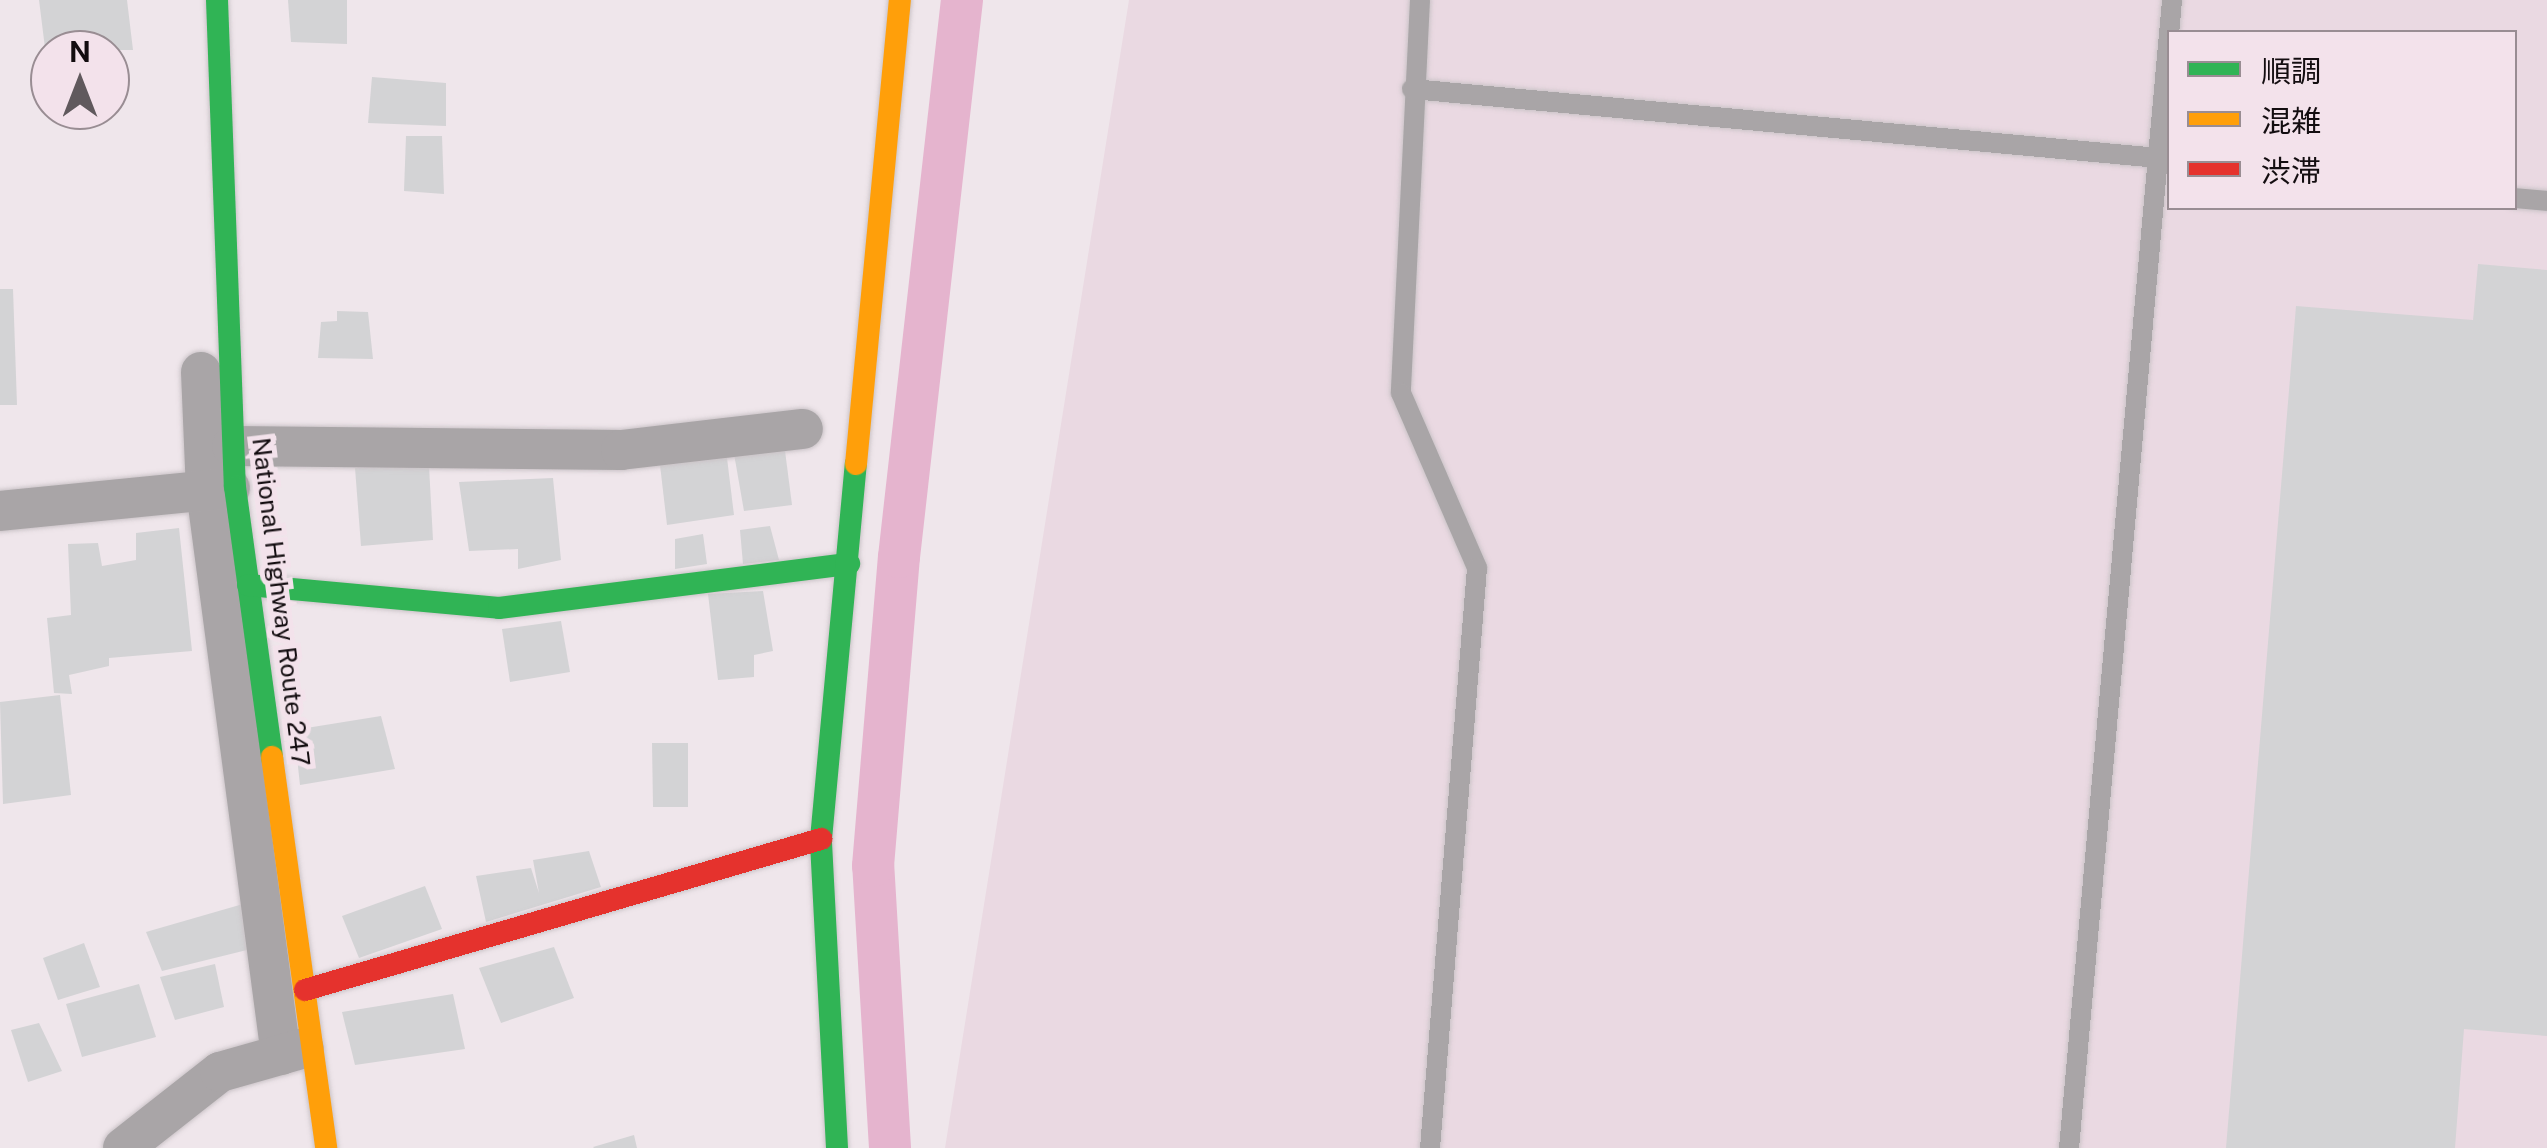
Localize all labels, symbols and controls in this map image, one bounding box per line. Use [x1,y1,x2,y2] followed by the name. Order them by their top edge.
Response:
[30,30,130,130] north arrow
[2167,30,2517,210] legend
[69,35,91,68] text: N
[2261,53,2321,89] text: 順調
[2261,103,2321,139] text: 混雑
[2261,153,2321,189] text: 渋滞
[246,436,316,768] street label: National Highway Route 247

